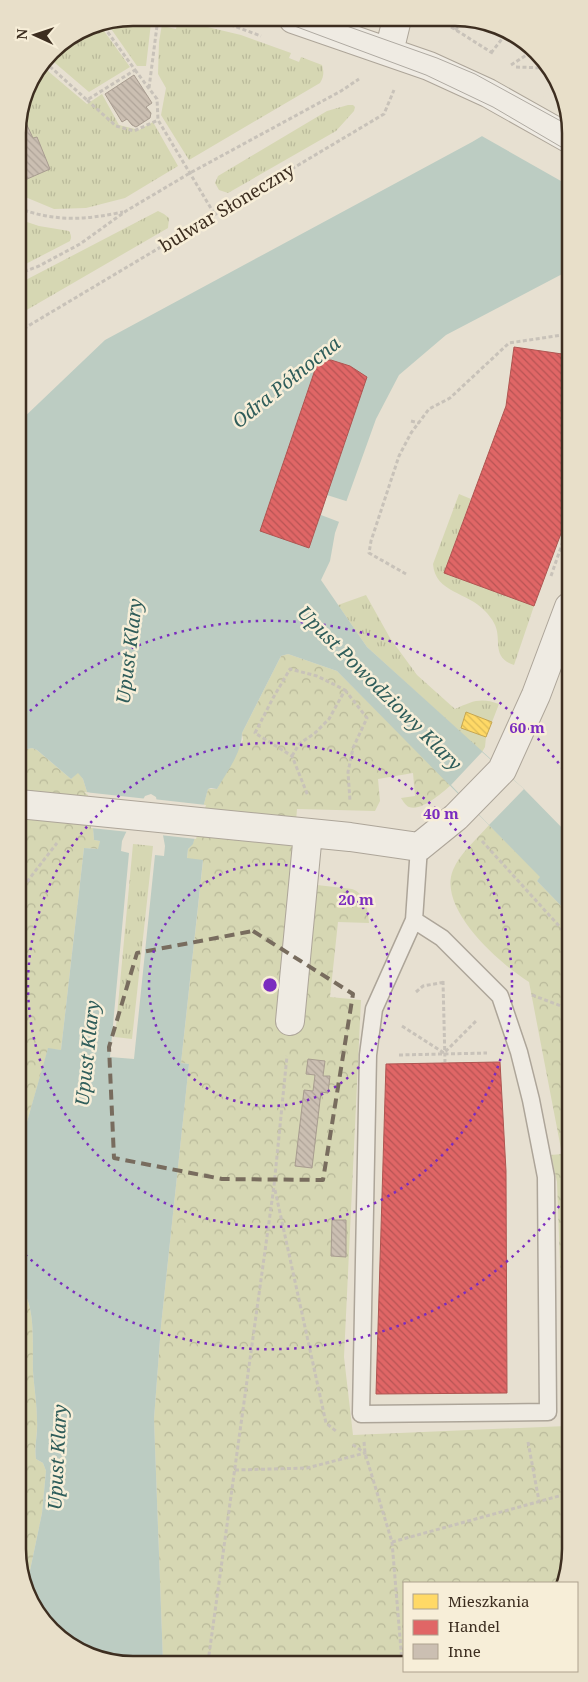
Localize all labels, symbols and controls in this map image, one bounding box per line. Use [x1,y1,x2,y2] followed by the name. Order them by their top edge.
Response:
[10,10,60,60] north arrow
[12,28,31,40] text: N
[154,157,299,257] street label: bulwar Słoneczny
[226,330,346,434] water label: Odra Północna
[110,597,148,705] water label: Upust Klary
[292,600,468,776] water label: Upust Powodziowy Klary
[509,717,545,737] text: 60 m
[423,803,459,823] text: 40 m
[338,889,374,909] text: 20 m
[261,976,279,994] centre of rings
[69,999,105,1107] water label: Upust Klary
[41,1403,73,1511] water label: Upust Klary
[403,1582,578,1672] legend
[448,1591,529,1611] text: Mieszkania
[448,1616,500,1636] text: Handel
[448,1641,481,1661] text: Inne

